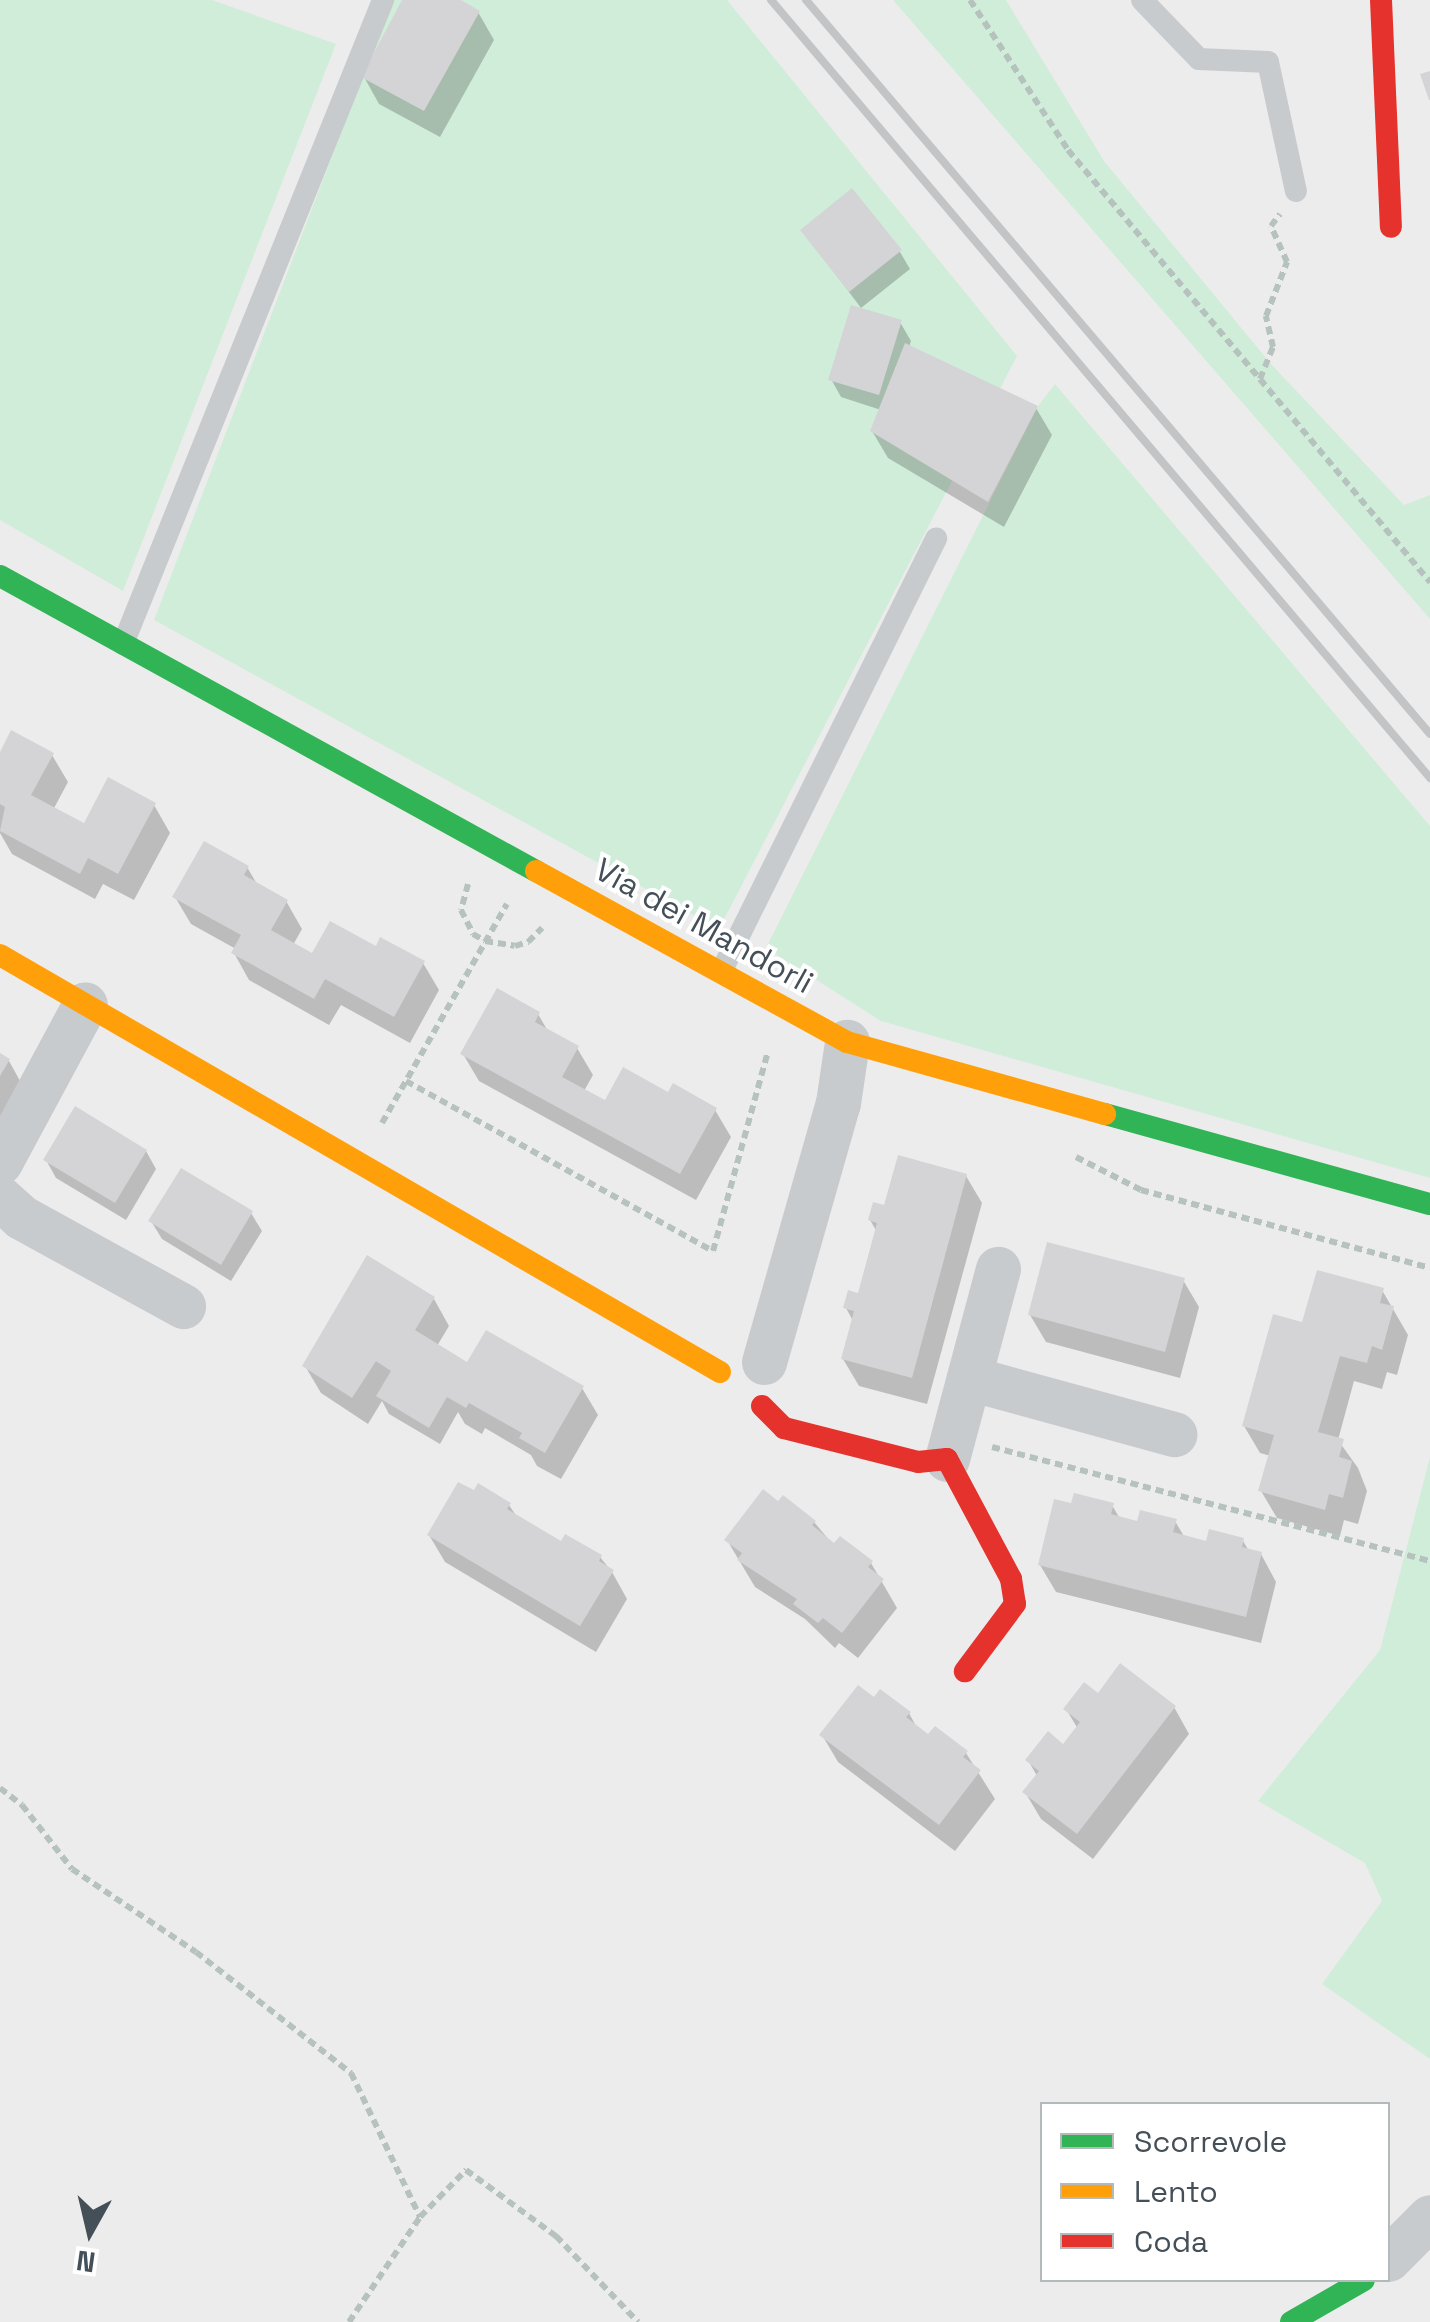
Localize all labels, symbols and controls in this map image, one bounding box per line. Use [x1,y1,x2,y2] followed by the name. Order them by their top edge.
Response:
[588,850,820,1002] street label: Via dei Mandorli
[1040,2102,1390,2282] legend
[1134,2122,1287,2161] text: Scorrevole
[1134,2172,1218,2211] text: Lento
[40,2182,140,2282] north arrow
[1134,2222,1208,2261] text: Coda
[74,2243,98,2281] text: N

